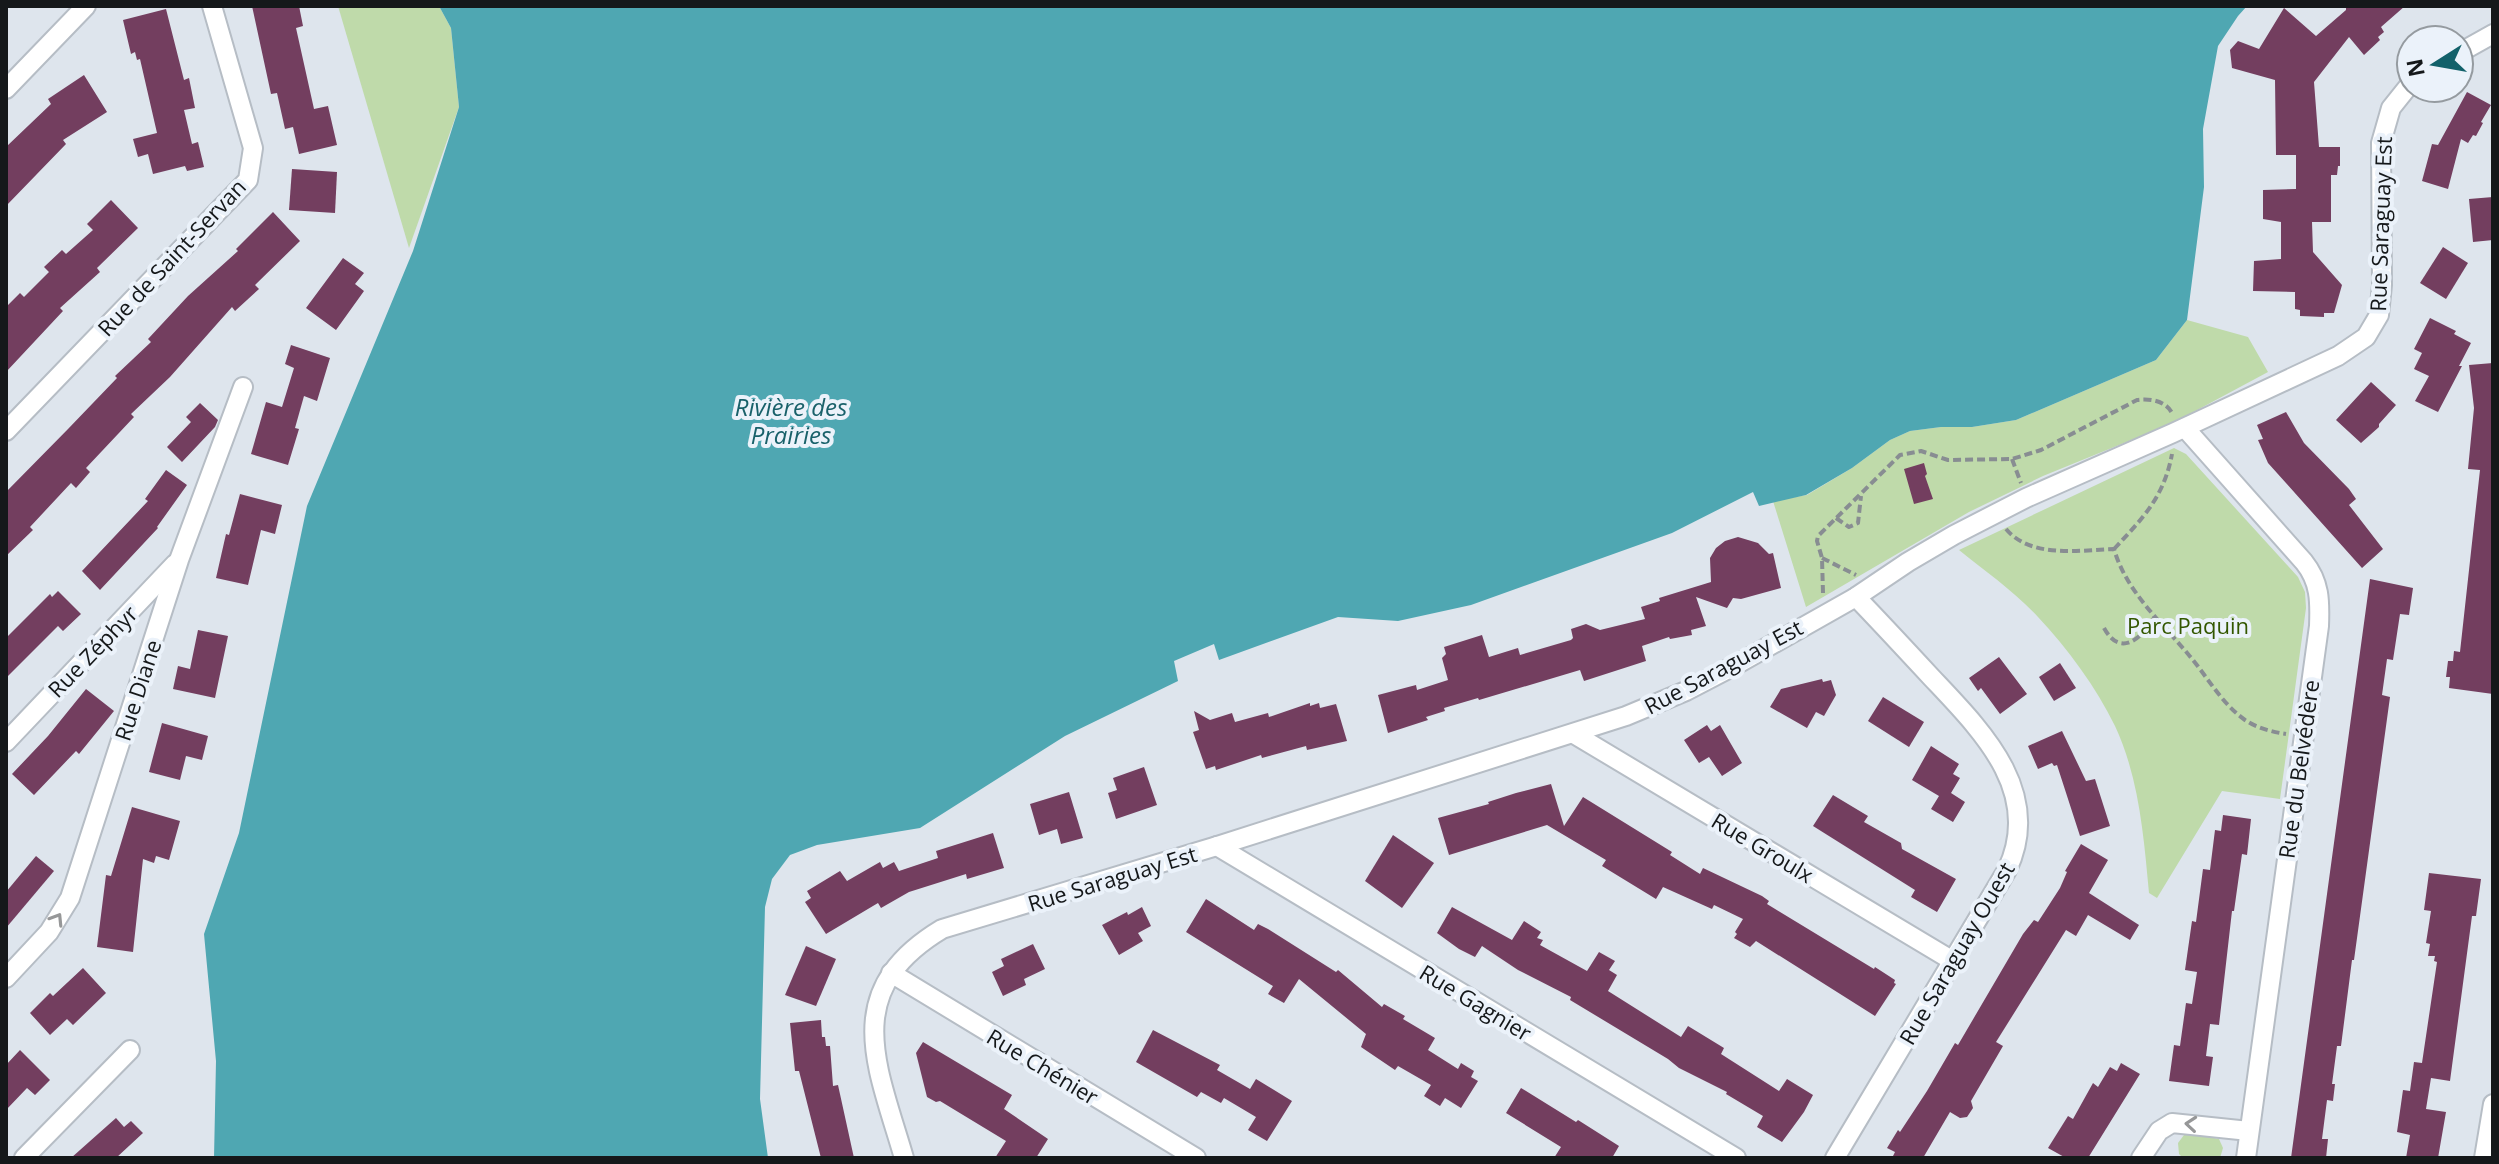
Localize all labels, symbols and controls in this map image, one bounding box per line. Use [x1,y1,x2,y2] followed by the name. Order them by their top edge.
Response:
[2395,24,2475,104] north arrow
[2398,56,2431,80] text: N
[2362,136,2398,312] street label: Rue Saraguay Est
[90,172,252,342] street label: Rue de Saint-Servan
[735,390,847,451] water label: Rivière des Prairies
[41,598,143,704] street label: Rue Zéphyr
[2127,610,2249,640] park label: Parc Paquin
[1638,611,1808,720] street label: Rue Saraguay Est
[107,636,167,744] street label: Rue Diane
[2271,678,2325,860] street label: Rue du Belvédère
[1706,805,1820,889] street label: Rue Groulx
[1024,838,1200,918] street label: Rue Saraguay Est
[1891,856,2021,1050] street label: Rue Saraguay Ouest
[47,913,62,928] one-way arrow
[1414,957,1538,1047] street label: Rue Gagnier
[982,1021,1104,1111] street label: Rue Chénier
[2184,1116,2197,1133] one-way arrow

